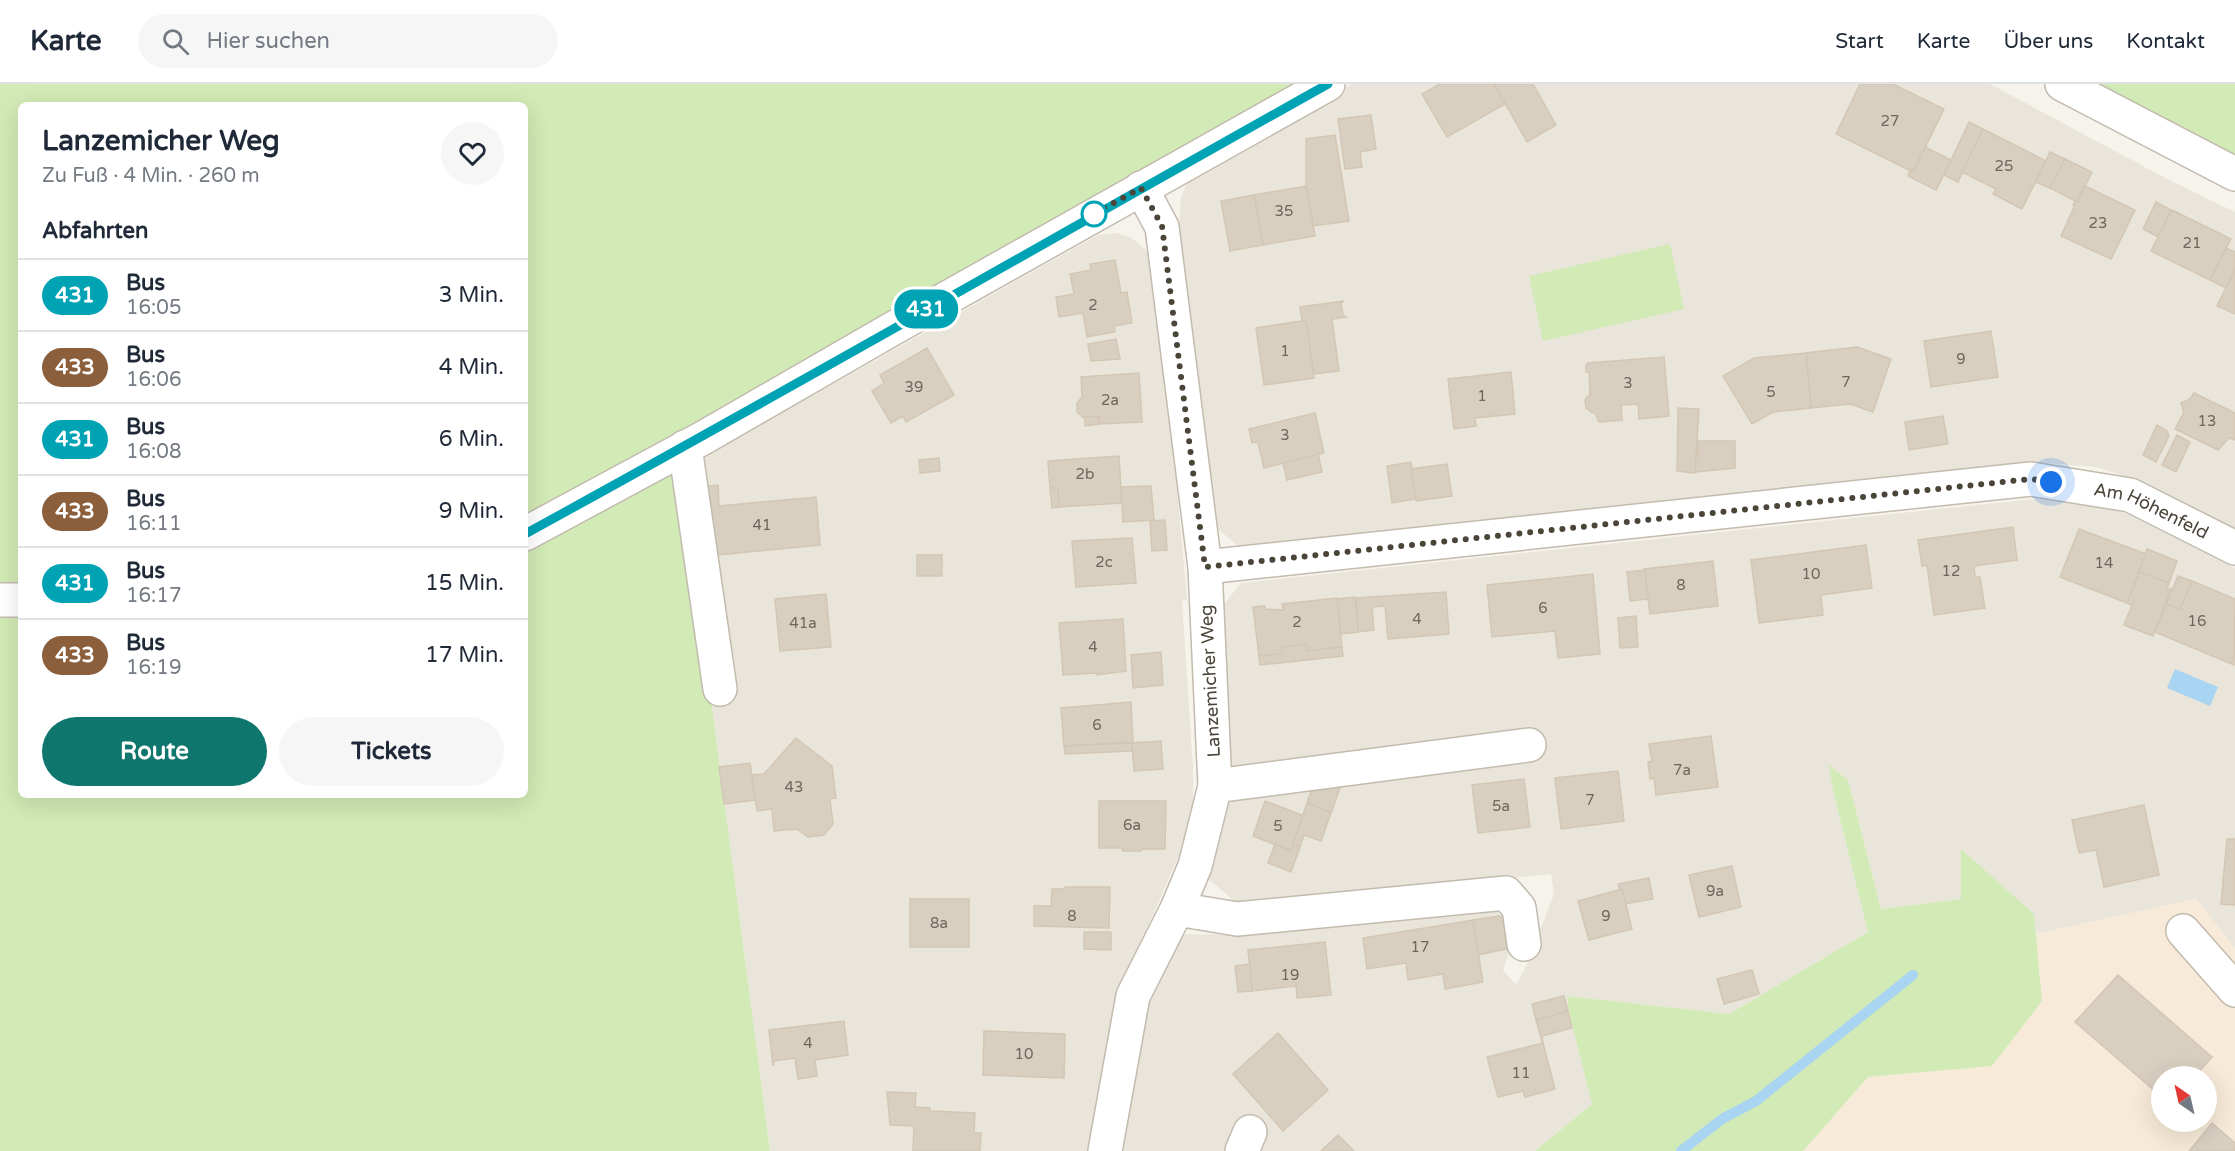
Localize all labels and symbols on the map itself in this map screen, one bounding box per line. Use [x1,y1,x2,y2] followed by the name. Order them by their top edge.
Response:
[1881,112,1899,130] house number: 27
[1995,157,2013,175] house number: 25
[1081,201,1107,227] unlabelled marker
[1275,202,1293,220] house number: 35
[2089,214,2107,232] house number: 23
[2183,234,2201,252] house number: 21
[892,290,960,328] line badge: 431
[1088,296,1098,314] house number: 2
[1280,342,1290,360] house number: 1
[1956,350,1966,368] house number: 9
[1841,373,1851,391] house number: 7
[1623,374,1633,392] house number: 3
[905,378,923,396] house number: 39
[1766,383,1776,401] house number: 5
[1477,387,1487,405] house number: 1
[1101,391,1119,409] house number: 2a
[2198,412,2216,430] house number: 13
[1280,426,1290,444] house number: 3
[1076,465,1094,483] house number: 2b
[2036,467,2066,497] your location
[2092,478,2212,544] street label: Am Höhenfeld
[753,516,771,534] house number: 41
[1095,553,1113,571] house number: 2c
[2095,554,2113,572] house number: 14
[1942,562,1960,580] house number: 12
[1802,565,1820,583] house number: 10
[1676,576,1686,594] house number: 8
[1538,599,1548,617] house number: 6
[1195,604,1225,758] street label: Lanzemicher Weg
[1412,610,1422,628] house number: 4
[2188,612,2206,630] house number: 16
[1292,613,1302,631] house number: 2
[789,614,817,632] house number: 41a
[1088,638,1098,656] house number: 4
[1092,716,1102,734] house number: 6
[1673,761,1691,779] house number: 7a
[785,778,803,796] house number: 43
[1585,791,1595,809] house number: 7
[1492,797,1510,815] house number: 5a
[1123,816,1141,834] house number: 6a
[1273,817,1283,835] house number: 5
[1706,882,1724,900] house number: 9a
[1067,907,1077,925] house number: 8
[1601,907,1611,925] house number: 9
[930,914,948,932] house number: 8a
[1411,938,1429,956] house number: 17
[1281,966,1299,984] house number: 19
[803,1034,813,1052] house number: 4
[1015,1045,1033,1063] house number: 10
[1512,1064,1530,1082] house number: 11
[2151,1066,2217,1132] north arrow

